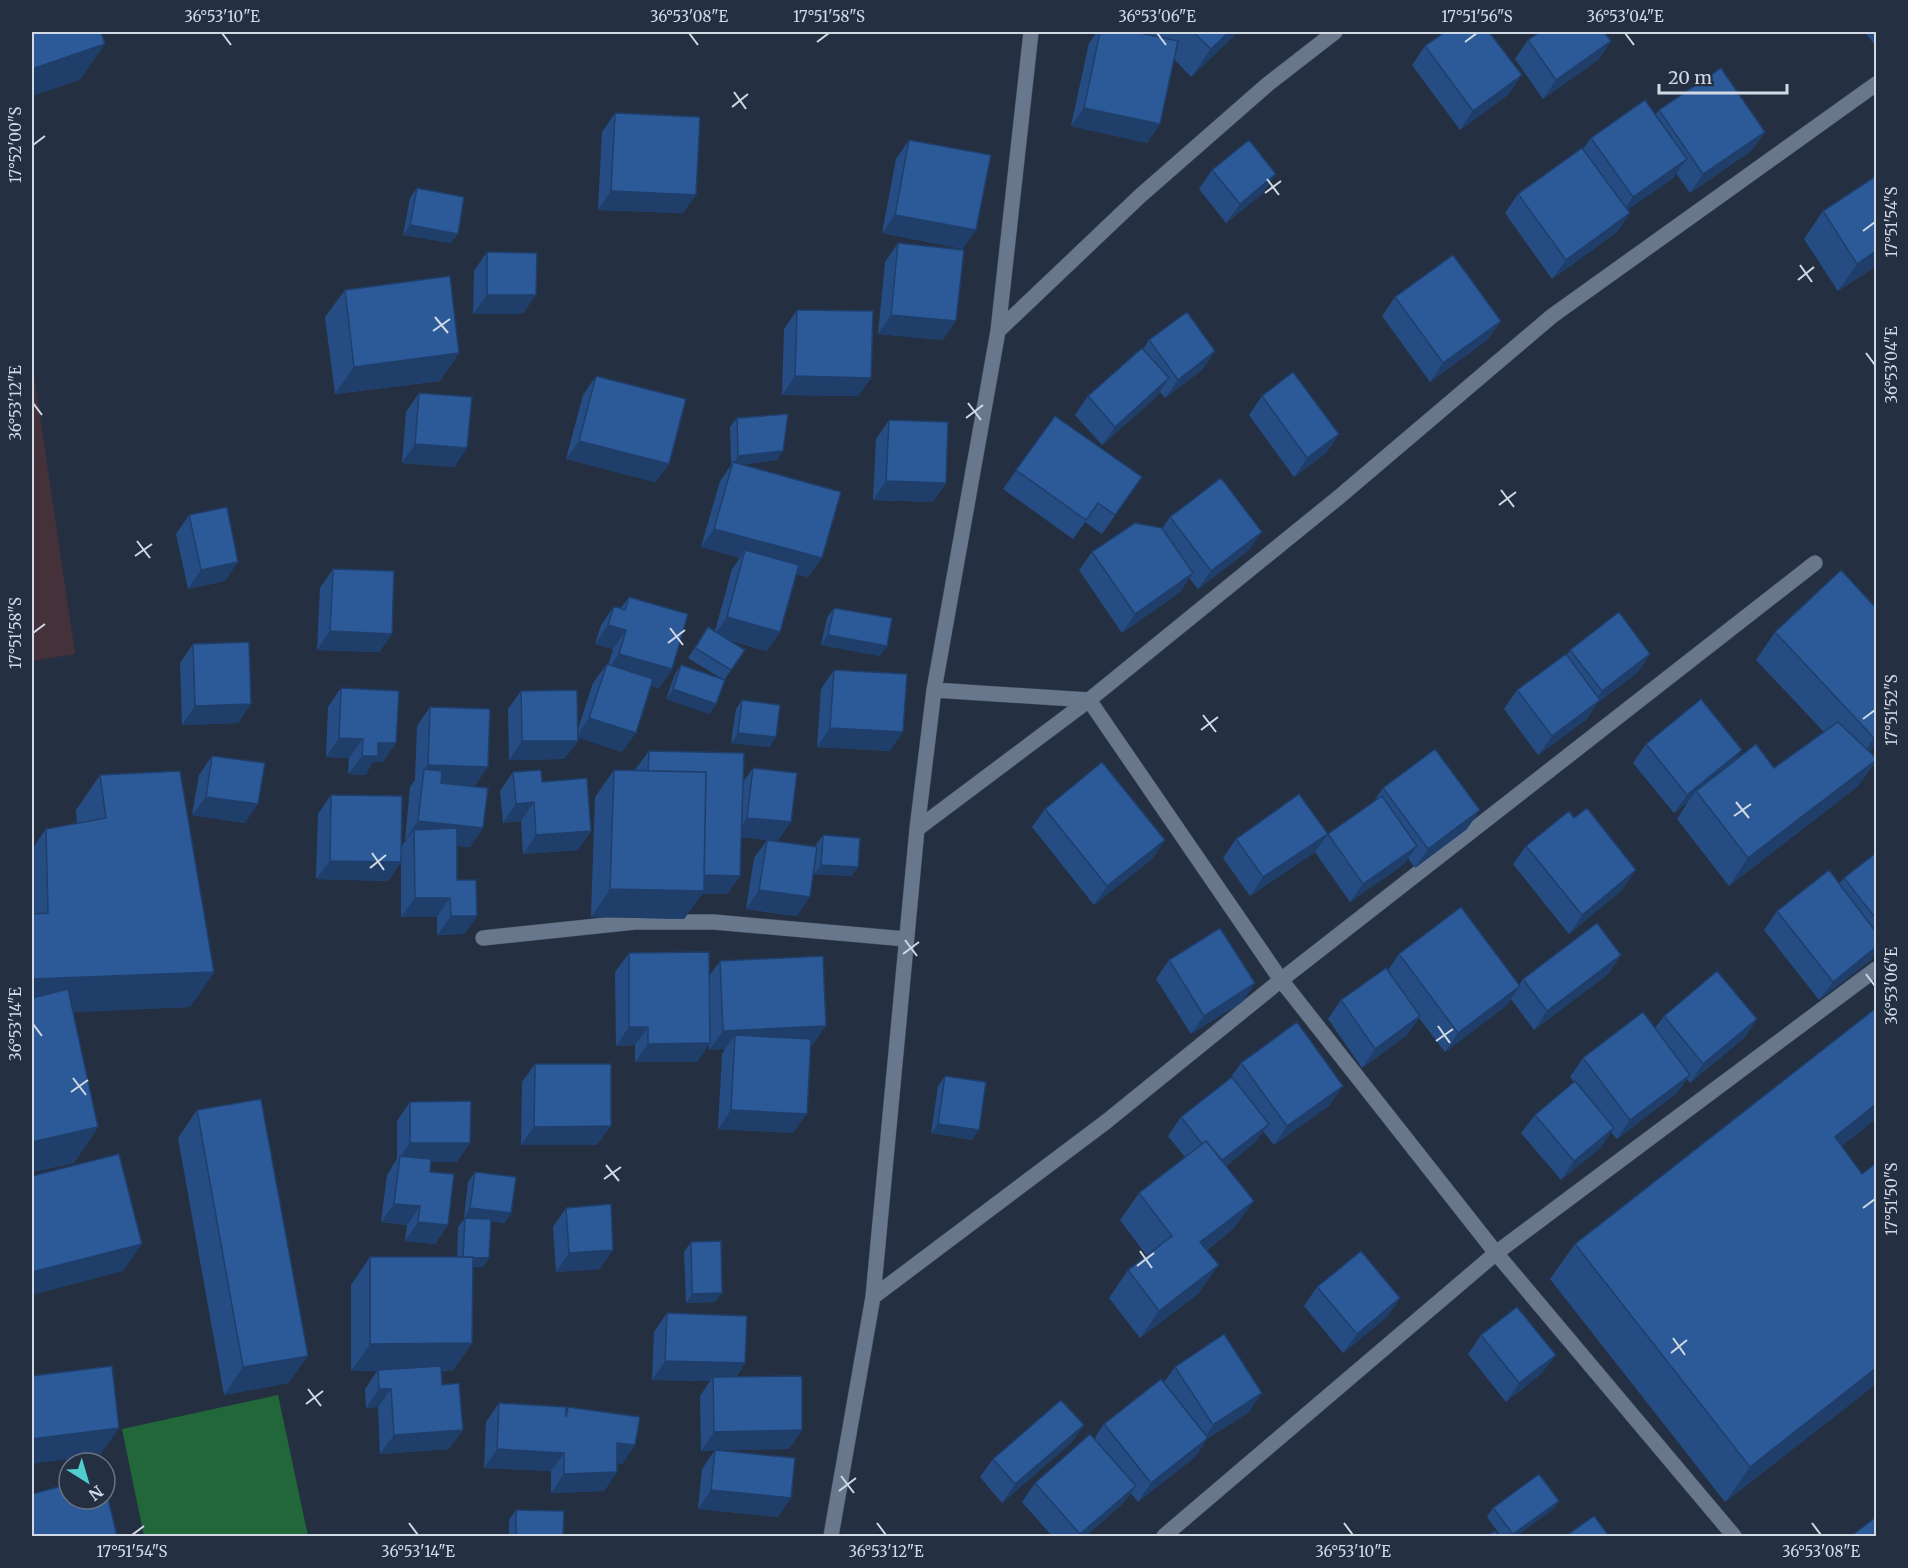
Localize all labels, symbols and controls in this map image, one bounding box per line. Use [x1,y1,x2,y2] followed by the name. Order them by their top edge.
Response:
[184,7,260,26] text: 36°53'10"E
[650,7,729,26] text: 36°53'08"E
[793,7,865,26] text: 17°51'58"S
[1118,7,1196,26] text: 36°53'06"E
[1441,7,1513,26] text: 17°51'56"S
[1587,7,1664,26] text: 36°53'04"E
[1659,57,1786,95] scale bar
[1668,66,1712,89] text: 20 m
[6,107,25,183] text: 17°52'00"S
[1882,186,1901,257] text: 17°51'54"S
[1882,326,1901,403] text: 36°53'04"E
[6,365,25,441] text: 36°53'12"E
[6,597,25,669] text: 17°51'58"S
[1882,674,1901,746] text: 17°51'52"S
[1882,947,1901,1025] text: 36°53'06"E
[6,987,25,1061] text: 36°53'14"E
[1882,1163,1901,1235] text: 17°51'50"S
[57,1451,117,1511] north arrow
[85,1481,107,1505] text: N
[97,1542,168,1561] text: 17°51'54"S
[381,1542,455,1561] text: 36°53'14"E
[848,1542,924,1561] text: 36°53'12"E
[1315,1542,1391,1561] text: 36°53'10"E
[1782,1542,1861,1561] text: 36°53'08"E

